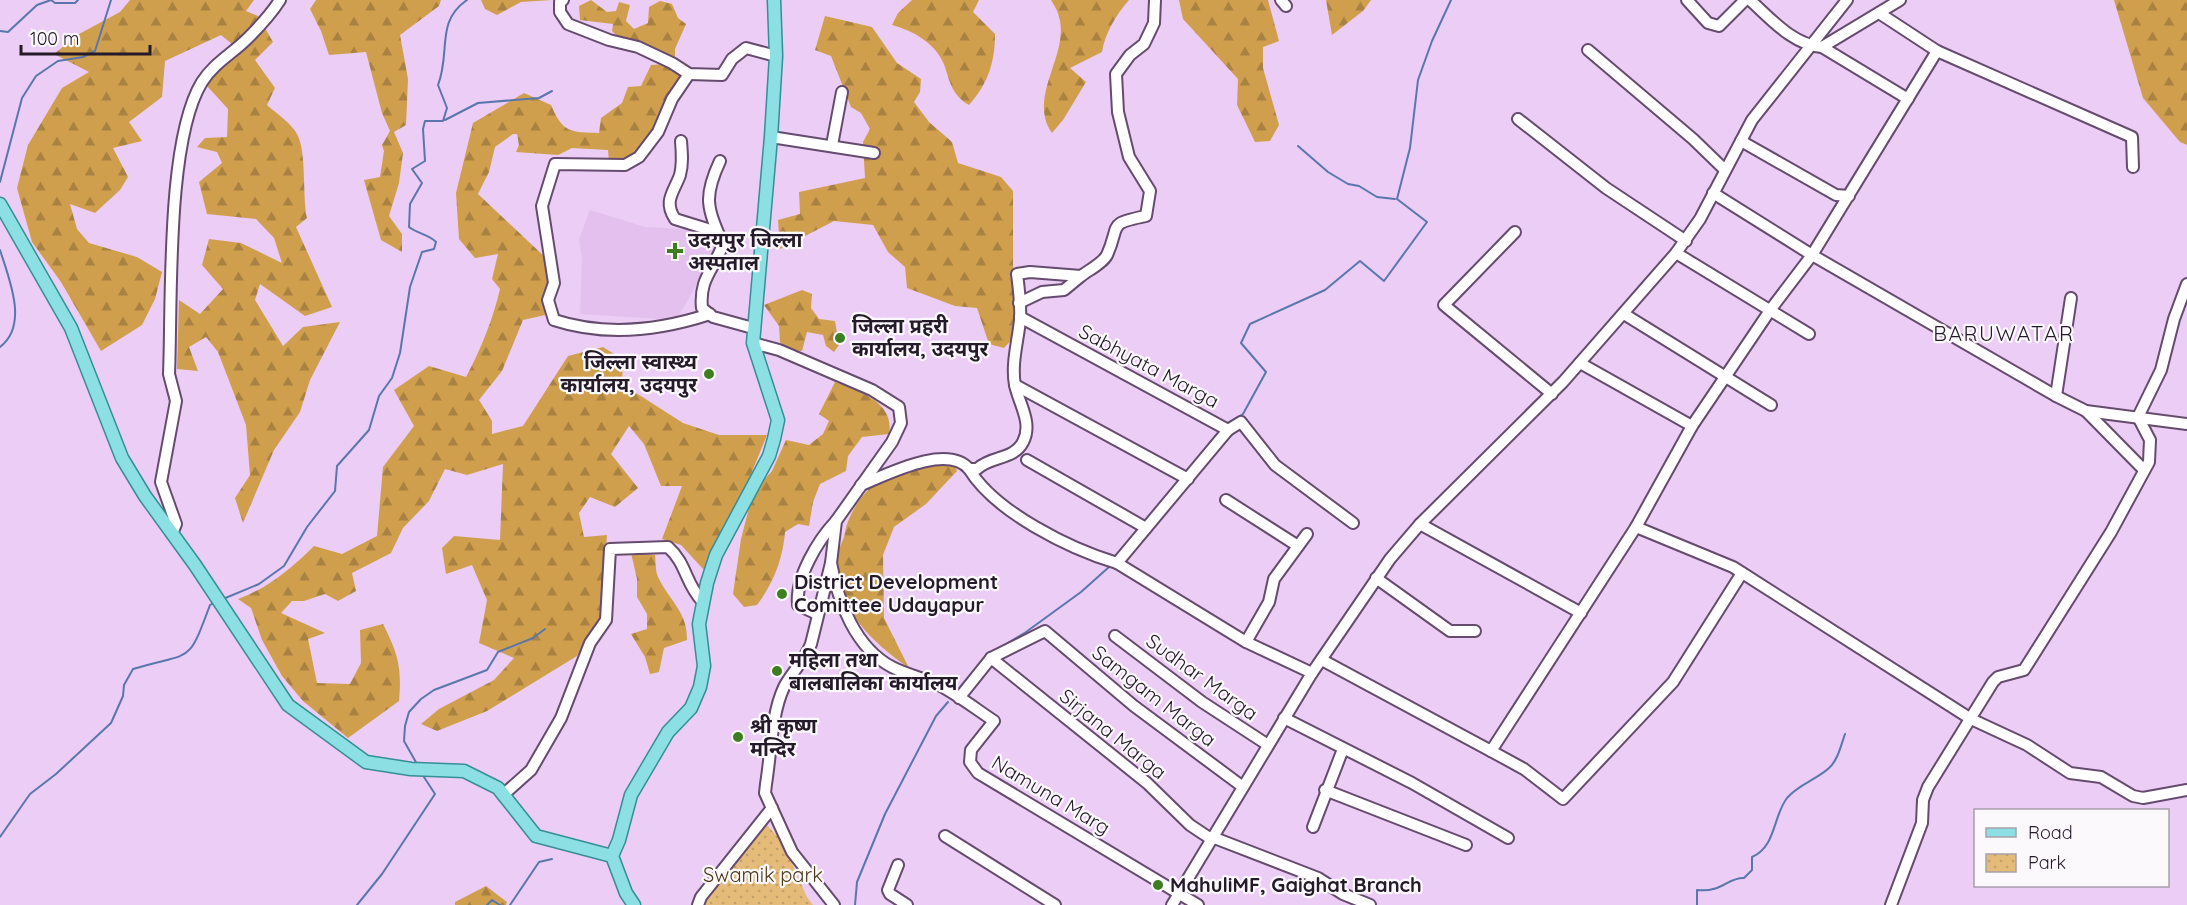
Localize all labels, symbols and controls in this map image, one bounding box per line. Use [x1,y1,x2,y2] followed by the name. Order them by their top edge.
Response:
[21,18,150,56] scale bar
[30,27,79,50] text: 100 m
[688,227,803,275] place label: उदयपुर जिल्ला अस्पताल
[666,242,684,260] marker: उदयपुर जिल्ला अस्पताल
[852,313,990,362] place label: जिल्ला प्रहरी कार्यालय, उदयपुर
[1075,318,1224,413] street label: Sabhyata Marga
[1933,320,2075,346] district label: BARUWATAR
[833,331,847,345] marker: जिल्ला प्रहरी कार्यालय, उदयपुर
[561,349,698,398] place label: जिल्ला स्वास्थ्य कार्यालय, उदयपुर
[702,367,716,381] marker: जिल्ला स्वास्थ्य कार्यालय, उदयपुर
[794,569,998,617] place label: District Development Comittee Udayapur
[775,587,789,601] marker: District Development Comittee Udayapur
[1142,628,1263,725] street label: Sudhar Marga
[1087,639,1221,752] street label: Samgam Marga
[789,647,958,695] place label: महिला तथा बालबालिका कार्यालय
[770,664,784,678] marker: महिला तथा बालबालिका कार्यालय
[1055,683,1172,784] street label: Sirjana Marga
[750,713,818,761] place label: श्री कृष्ण मन्दिर
[731,730,745,744] marker: श्री कृष्ण मन्दिर
[987,749,1115,840] street label: Namuna Marg
[1974,809,2169,887] legend
[2028,821,2073,844] text: Road
[2028,851,2066,874] text: Park
[703,862,823,887] park label: Swamik park
[1170,872,1422,897] place label: MahuliMF, Gaighat Branch
[1151,878,1165,892] marker: MahuliMF, Gaighat Branch

